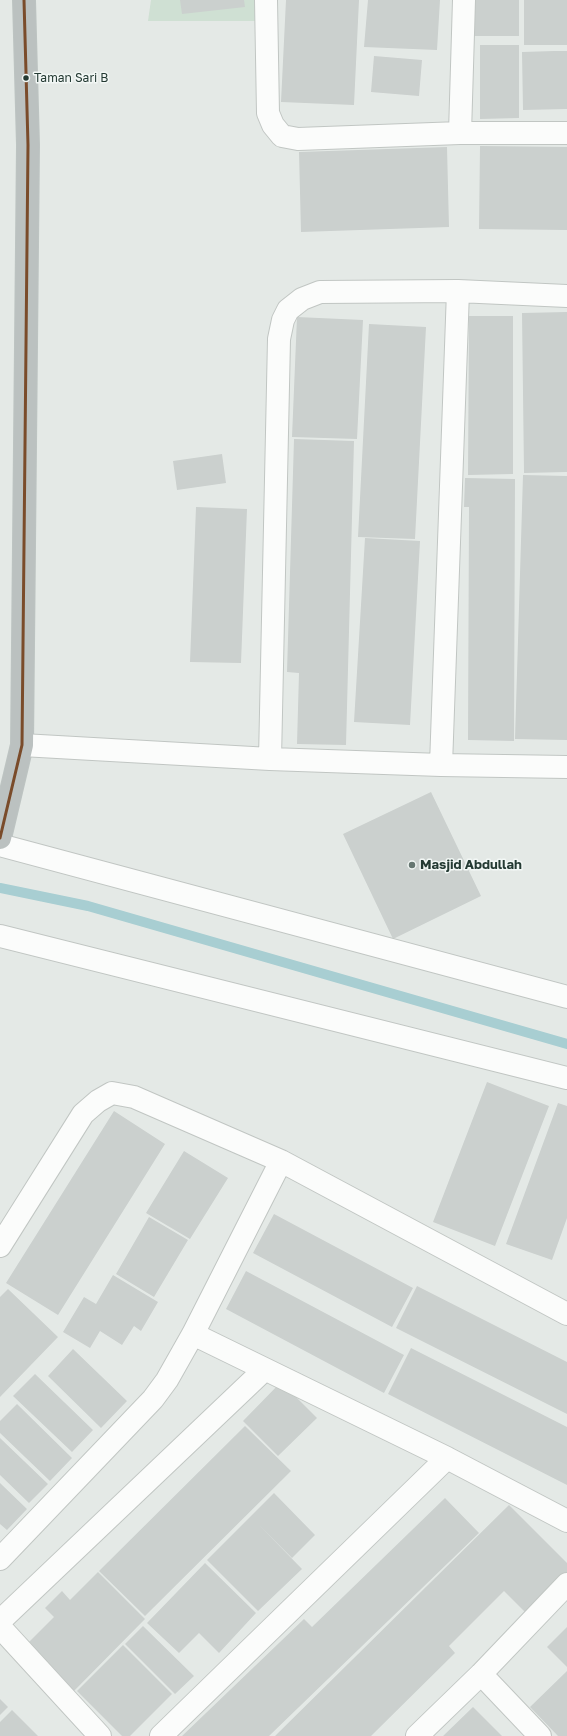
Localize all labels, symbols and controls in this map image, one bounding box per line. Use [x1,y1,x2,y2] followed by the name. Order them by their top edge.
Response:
[34,71,108,85] place label: Taman Sari B
[21,73,31,83] marker: Taman Sari B
[420,857,522,873] place label: Masjid Abdullah
[407,860,417,870] marker: Masjid Abdullah

